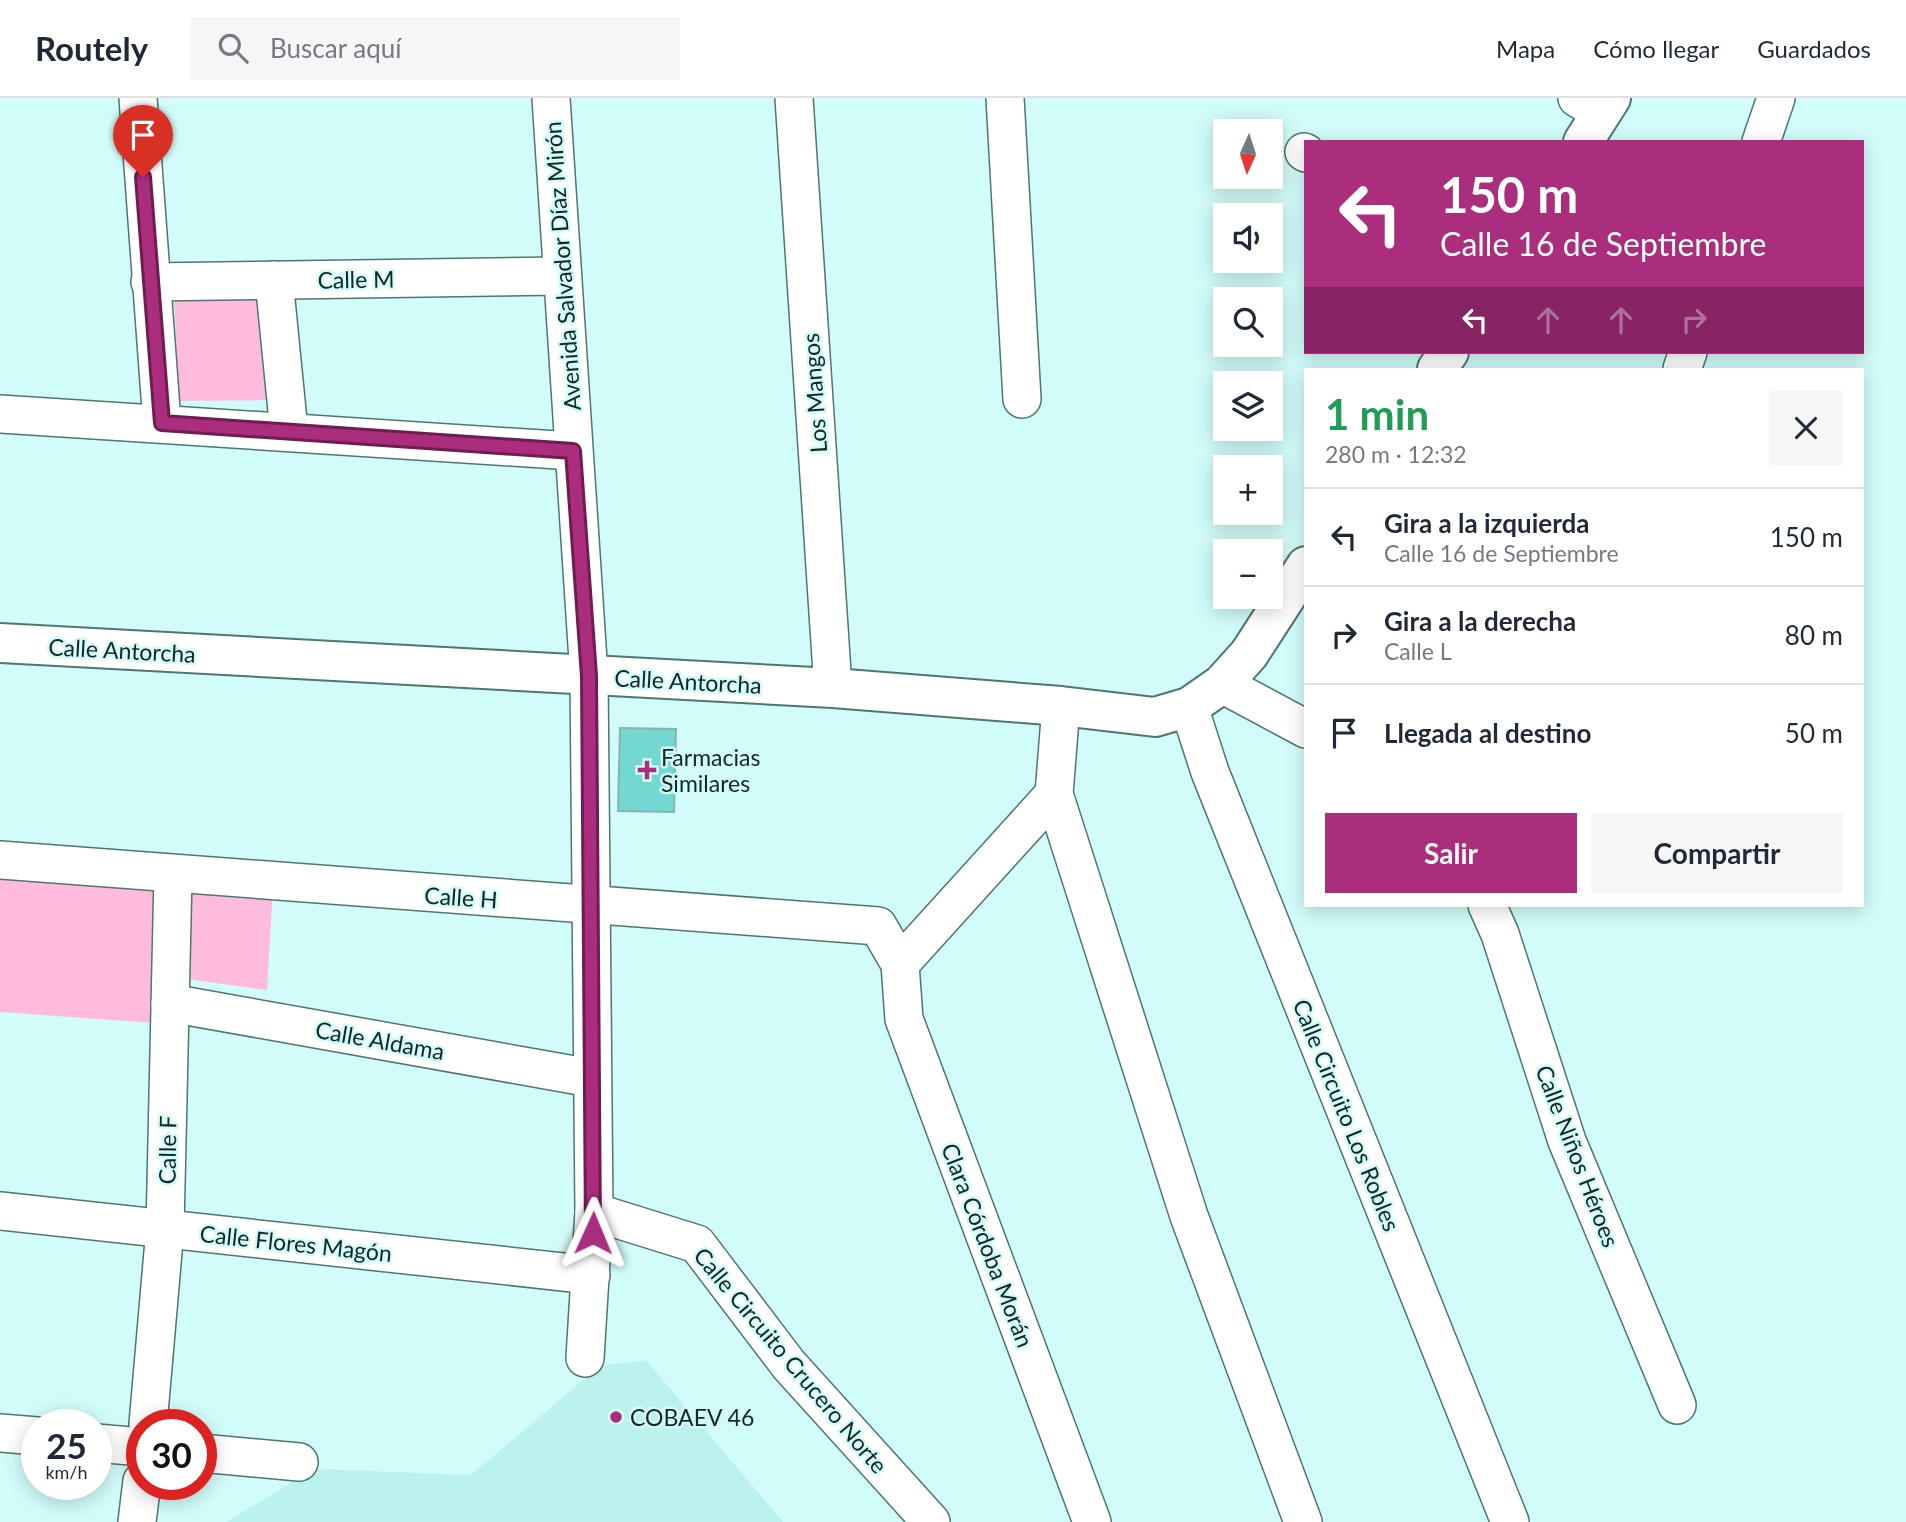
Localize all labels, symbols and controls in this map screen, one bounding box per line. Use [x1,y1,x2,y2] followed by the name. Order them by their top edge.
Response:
[190,17,680,80] search box
[35,28,148,68] text: Routely
[214,29,252,67] icon: search
[270,32,401,64] text: Buscar aquí
[1496,34,1555,63] text: Mapa
[1593,34,1719,63] text: Cómo llegar
[1757,34,1871,63] text: Guardados
[113,105,173,177] pin
[124,116,162,154] icon: arrive
[1213,119,1283,189] north arrow
[1213,119,1283,609] map controls
[538,120,586,412] street label: Avenida Salvador Díaz Mirón
[1440,165,1578,223] text: 150 m
[1325,168,1416,259] icon: left
[1213,203,1283,273] button: sound
[1440,224,1766,263] text: Calle 16 de Septiembre
[317,264,395,294] street label: Calle M
[1213,287,1283,357] button: search
[1456,301,1494,339] icon: left
[1529,301,1567,339] icon: ahead
[1602,301,1640,339] icon: ahead
[1675,301,1713,339] icon: right
[796,332,832,454] street label: Los Mangos
[1213,371,1283,441] button: layers
[1325,389,1429,439] text: 1 min
[1769,391,1843,465] button: close
[1325,440,1467,468] text: 280 m · 12:32
[1213,455,1283,525] button: +
[1384,507,1590,539] text: Gira a la izquierda
[1325,518,1363,556] icon: left
[1770,521,1843,553] text: 150 m
[1213,539,1283,609] button: −
[1384,539,1619,567] text: Calle 16 de Septiembre
[1384,605,1576,637] text: Gira a la derecha
[1325,616,1363,654] icon: right
[1785,619,1843,651] text: 80 m
[48,632,196,668] street label: Calle Antorcha
[1384,637,1452,665] text: Calle L
[614,663,762,699] street label: Calle Antorcha
[1325,714,1363,752] icon: arrive
[1384,717,1591,749] text: Llegada al destino
[1785,717,1843,749] text: 50 m
[661,743,760,797] place label: Farmacias Similares
[639,762,655,778] marker: Farmacias Similares
[1325,813,1577,893] button: Salir
[1591,813,1843,893] button: Compartir
[423,880,499,914] street label: Calle H
[1288,995,1406,1235] street label: Calle Circuito Los Robles
[313,1015,447,1065] street label: Calle Aldama
[1530,1061,1626,1251] street label: Calle Niños Héroes
[152,1115,182,1185] street label: Calle F
[936,1139,1040,1351] street label: Clara Córdoba Morán
[556,1196,630,1270] position arrow
[199,1219,393,1267] street label: Calle Flores Magón
[688,1241,894,1479] street label: Calle Circuito Crucero Norte
[630,1403,754,1431] place label: COBAEV 46
[126,1409,217,1500] speed limit sign: 30
[608,1409,624,1425] marker: COBAEV 46
[46,1424,87,1466] text: 25
[45,1461,88,1483] text: km/h

